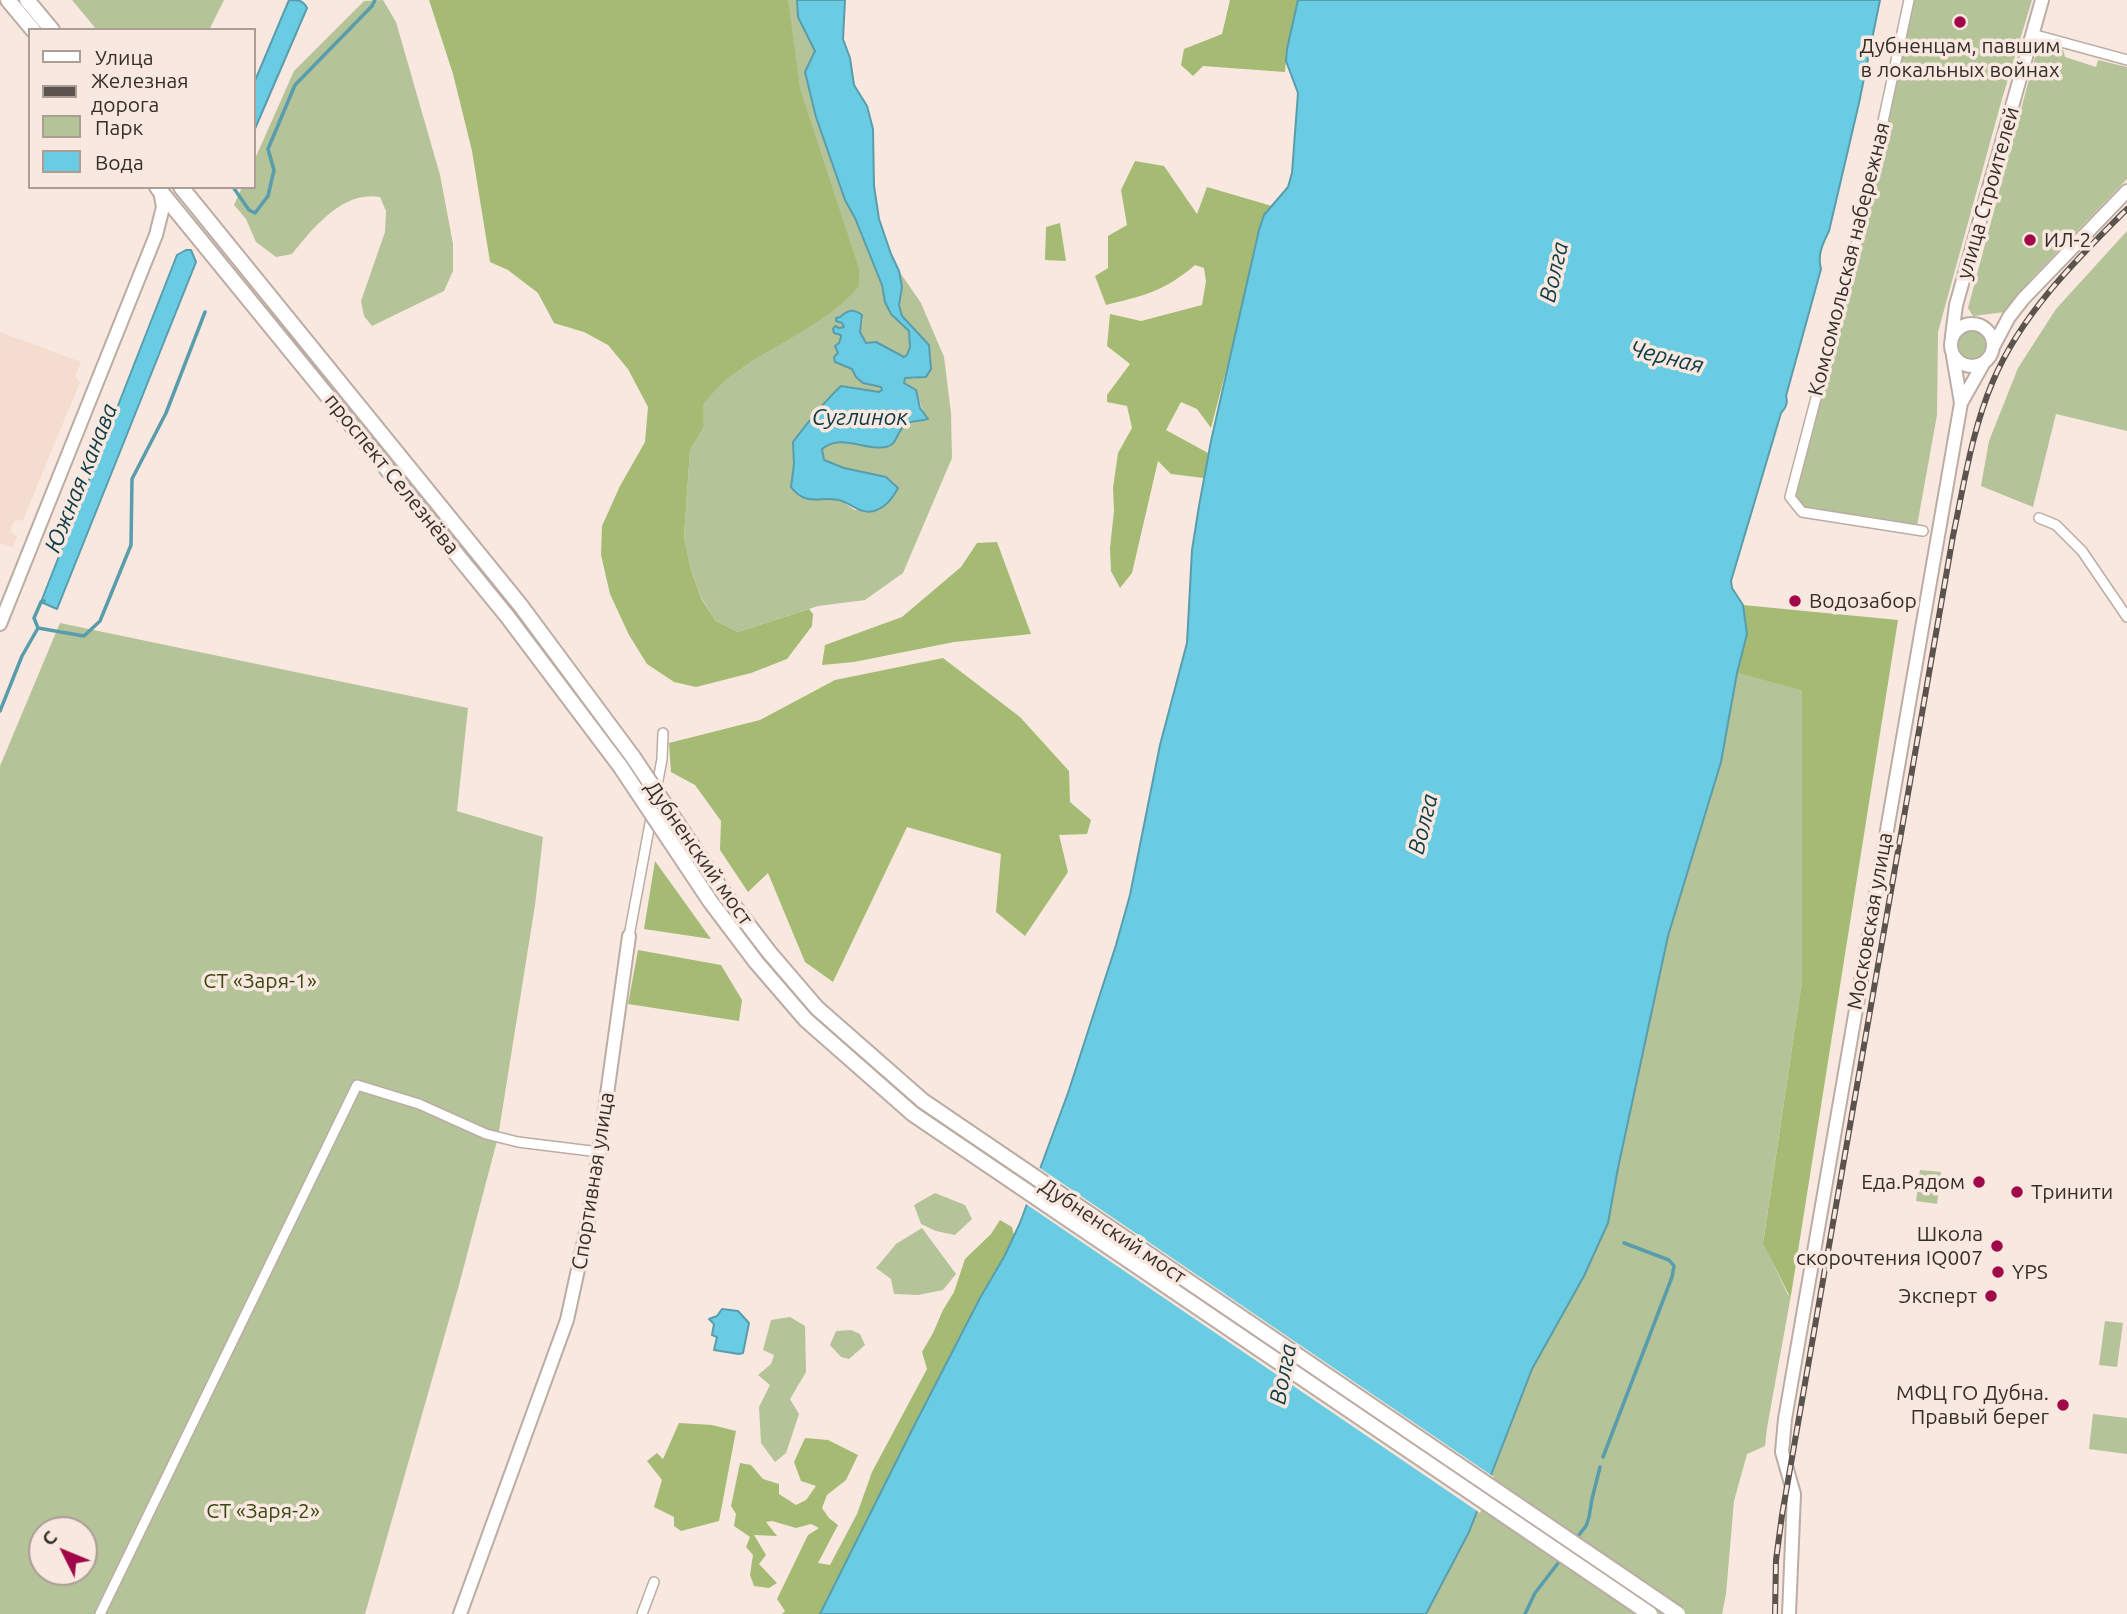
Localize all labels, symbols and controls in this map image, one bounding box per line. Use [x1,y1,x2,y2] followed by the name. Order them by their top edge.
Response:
[1952,14,1968,30] marker: Дубненцам, павшим в локальных войнах
[28,28,256,189] legend
[1859,33,2061,83] place label: Дубненцам, павшим в локальных войнах
[95,45,153,69] text: Улица
[91,68,189,116] text: Железная дорога
[1951,104,2025,282] street label: улица Строителей
[95,115,143,139] text: Парк
[1803,120,1895,398] street label: Комсомольская набережная
[95,150,144,174] text: Вода
[2044,227,2091,253] place label: ИЛ-2
[2022,232,2038,248] marker: ИЛ-2
[1534,239,1574,305] water label: Волга
[1628,335,1706,379] water label: Черная
[319,388,465,560] street label: проспект Селезнёва
[39,399,123,557] water label: Южная канава
[812,403,908,431] water label: Суглинок
[1809,588,1917,614] place label: Водозабор
[1787,593,1803,609] marker: Водозабор
[640,776,758,930] street label: Дубненский мост
[1402,791,1444,857] water label: Волга
[1842,830,1898,1012] street label: Московская улица
[203,968,317,994] park label: СТ «Заря-1»
[567,1090,619,1272] street label: Спортивная улица
[1861,1169,1965,1195] place label: Еда.Рядом
[1035,1173,1191,1289] street label: Дубненский мост
[1971,1174,1987,1190] marker: Еда.Рядом
[2031,1179,2113,1205] place label: Тринити
[2009,1184,2025,1200] marker: Тринити
[1796,1221,1983,1271] place label: Школа скорочтения IQ007
[1989,1238,2005,1254] marker: Школа скорочтения IQ007
[2012,1259,2048,1285] place label: YPS
[1990,1264,2006,1280] marker: YPS
[1899,1283,1977,1309] place label: Эксперт
[1983,1288,1999,1304] marker: Эксперт
[1264,1341,1302,1407] water label: Волга
[1896,1380,2049,1430] place label: МФЦ ГО Дубна. Правый берег
[2055,1397,2071,1413] marker: МФЦ ГО Дубна. Правый берег
[206,1498,320,1524] park label: СТ «Заря-2»
[28,1516,98,1586] north arrow
[37,1526,61,1550] text: С

